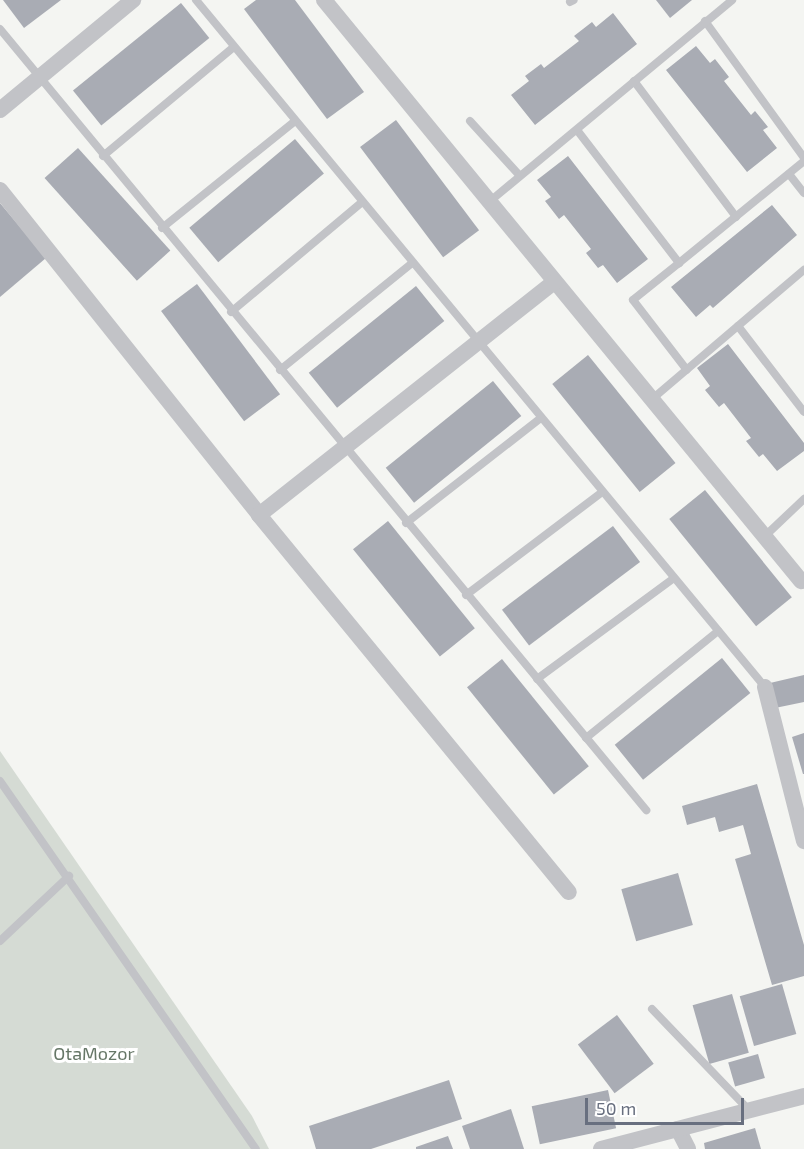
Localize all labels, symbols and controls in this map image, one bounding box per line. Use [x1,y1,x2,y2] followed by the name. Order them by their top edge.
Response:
[53,1042,135,1064] park label: OtaMozor
[588,1086,747,1124] scale bar
[596,1097,636,1119] text: 50 m

